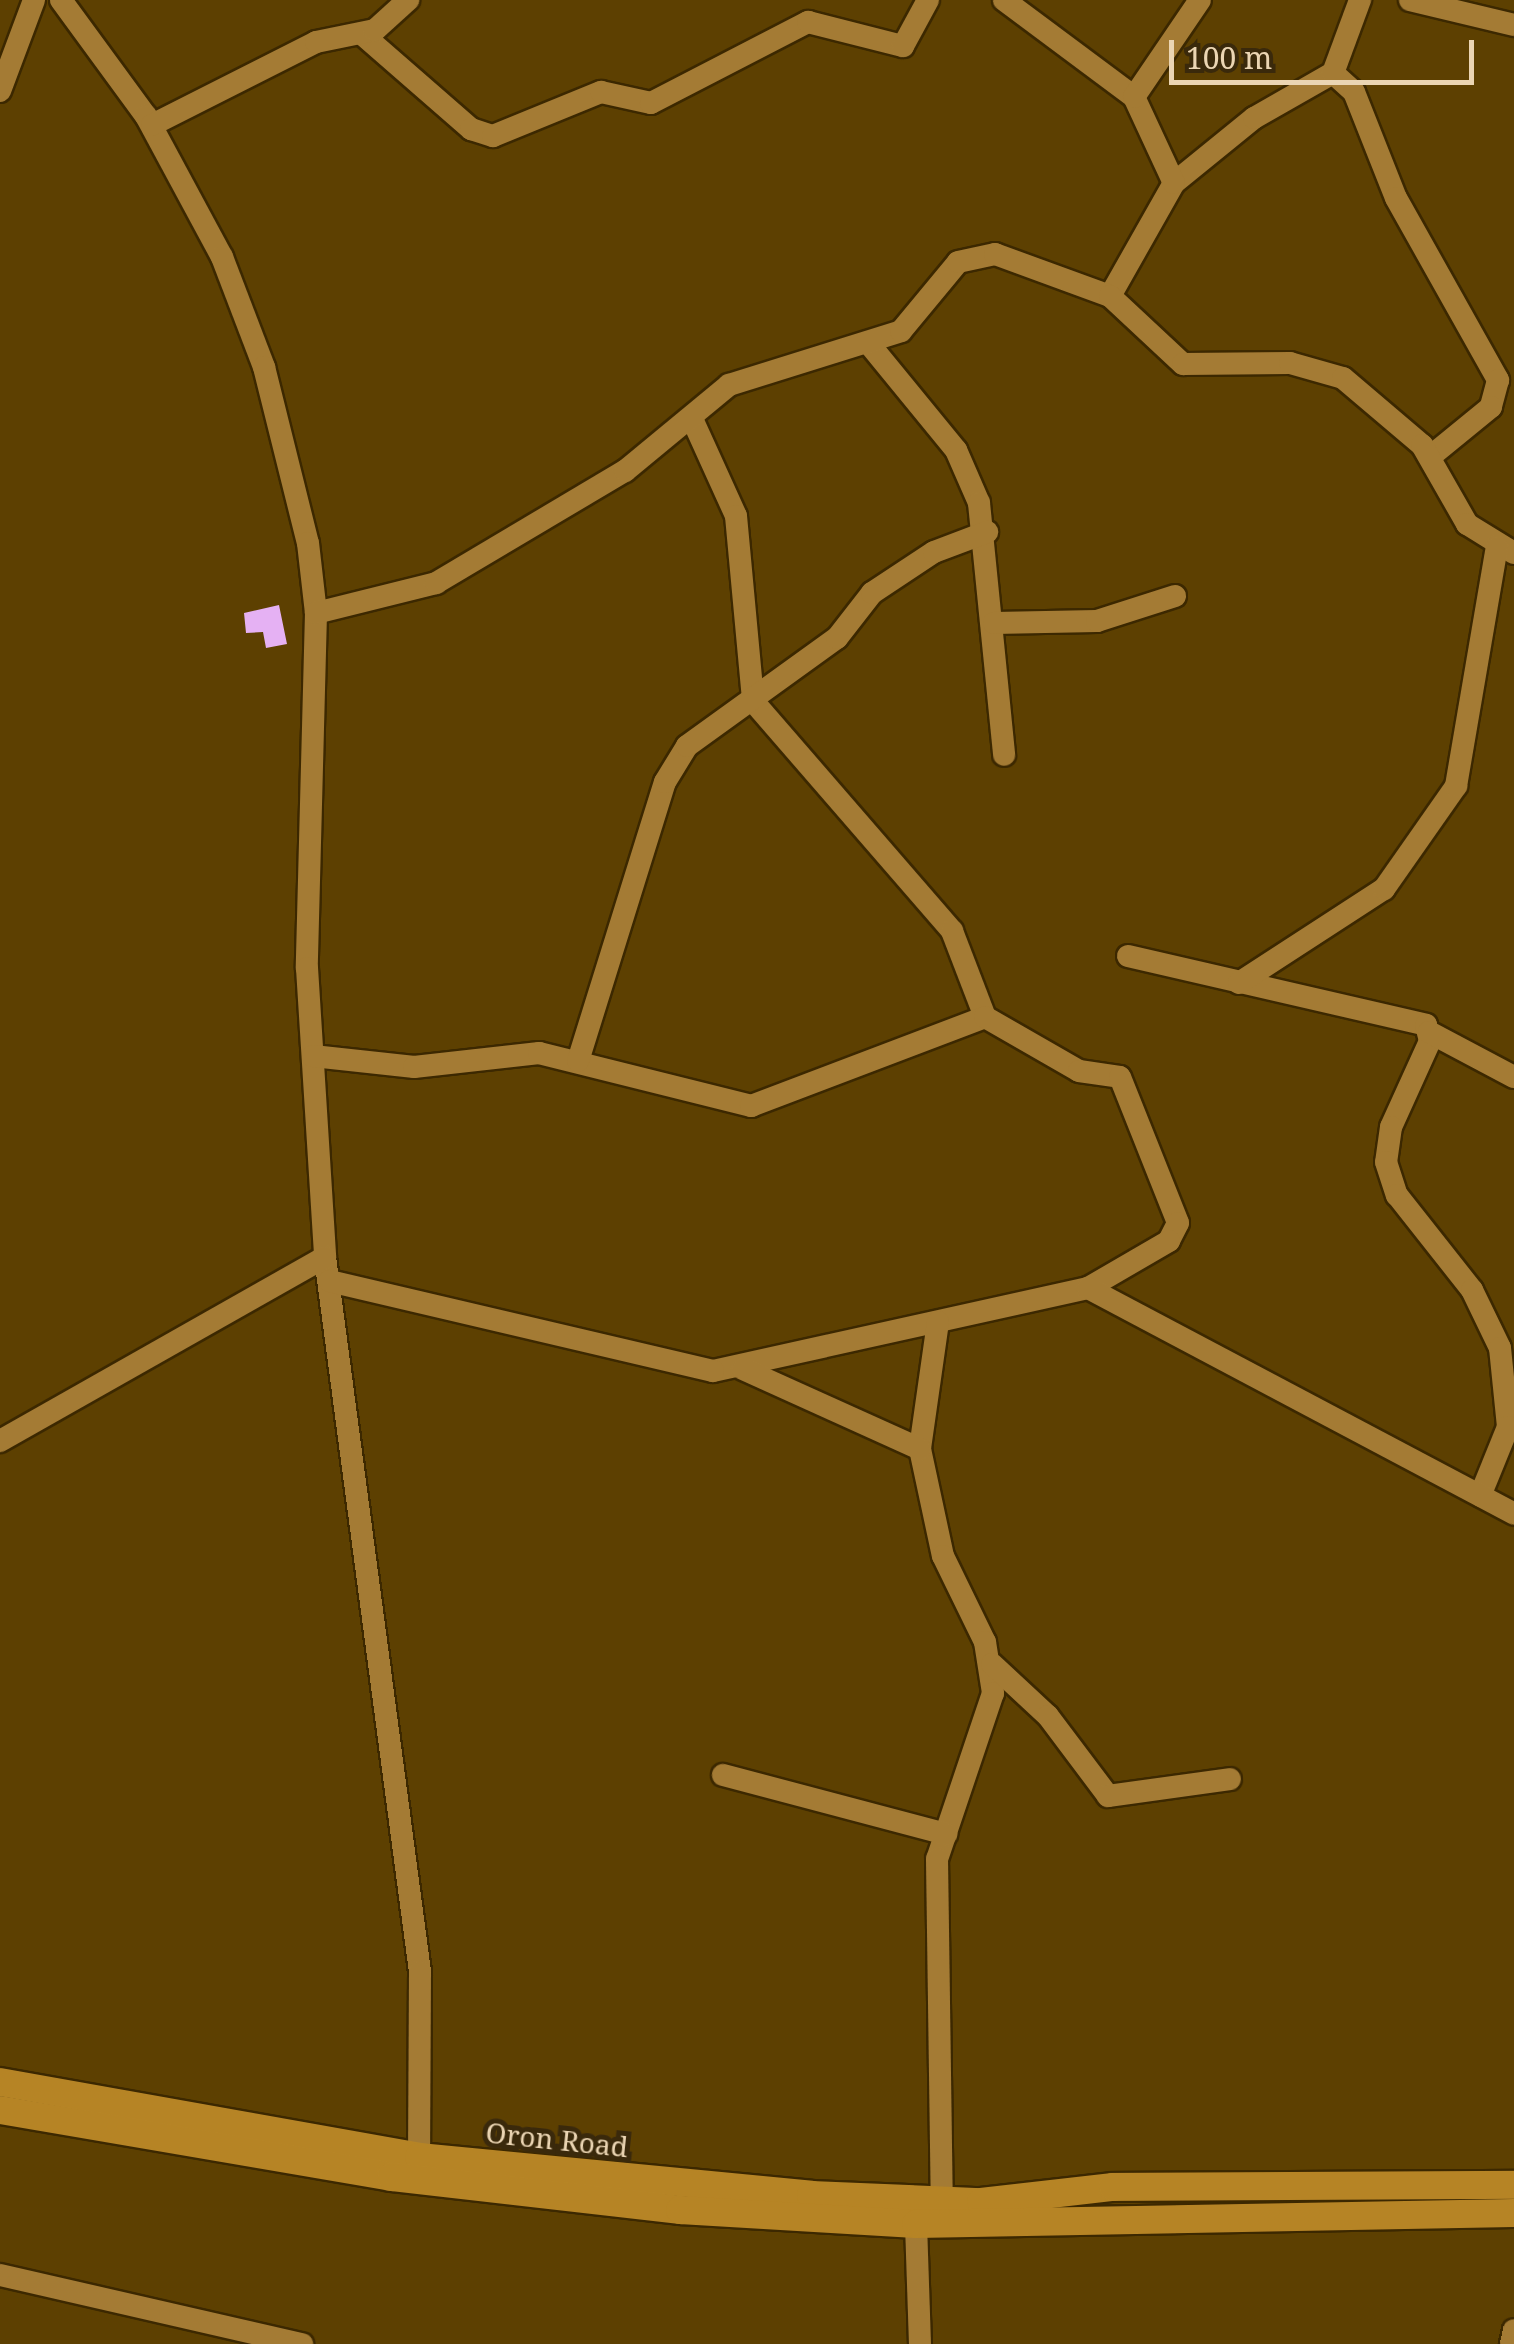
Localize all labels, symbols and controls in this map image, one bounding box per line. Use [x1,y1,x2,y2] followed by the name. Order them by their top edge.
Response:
[1174,20,1479,82] scale bar
[1186,37,1272,78] text: 100 m
[484,2115,630,2163] street label: Oron Road

